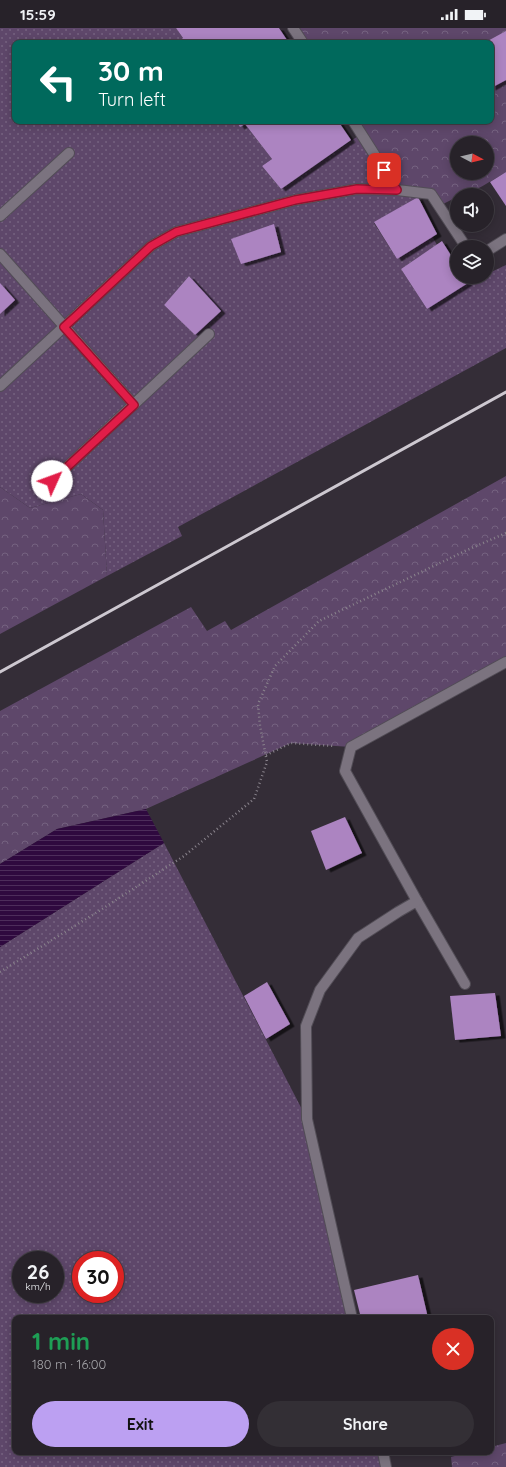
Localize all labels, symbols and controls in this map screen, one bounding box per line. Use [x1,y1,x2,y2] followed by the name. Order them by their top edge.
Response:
[20,5,56,24] text: 15:59
[98,53,164,88] text: 30 m
[32,56,84,108] icon: left
[98,88,166,111] text: Turn left
[450,136,494,180] north arrow
[450,136,494,284] map controls
[367,153,401,187] pin
[373,159,395,181] icon: arrive
[450,188,494,232] button: sound
[450,240,494,284] button: layers
[31,460,73,502] position arrow
[72,1251,124,1303] speed limit sign: 30
[27,1259,49,1284] text: 26
[25,1280,51,1293] text: km/h
[32,1326,90,1356] text: 1 min
[432,1328,474,1370] button: close
[32,1356,106,1372] text: 180 m · 16:00
[32,1401,249,1447] button: Exit
[257,1401,474,1447] button: Share

